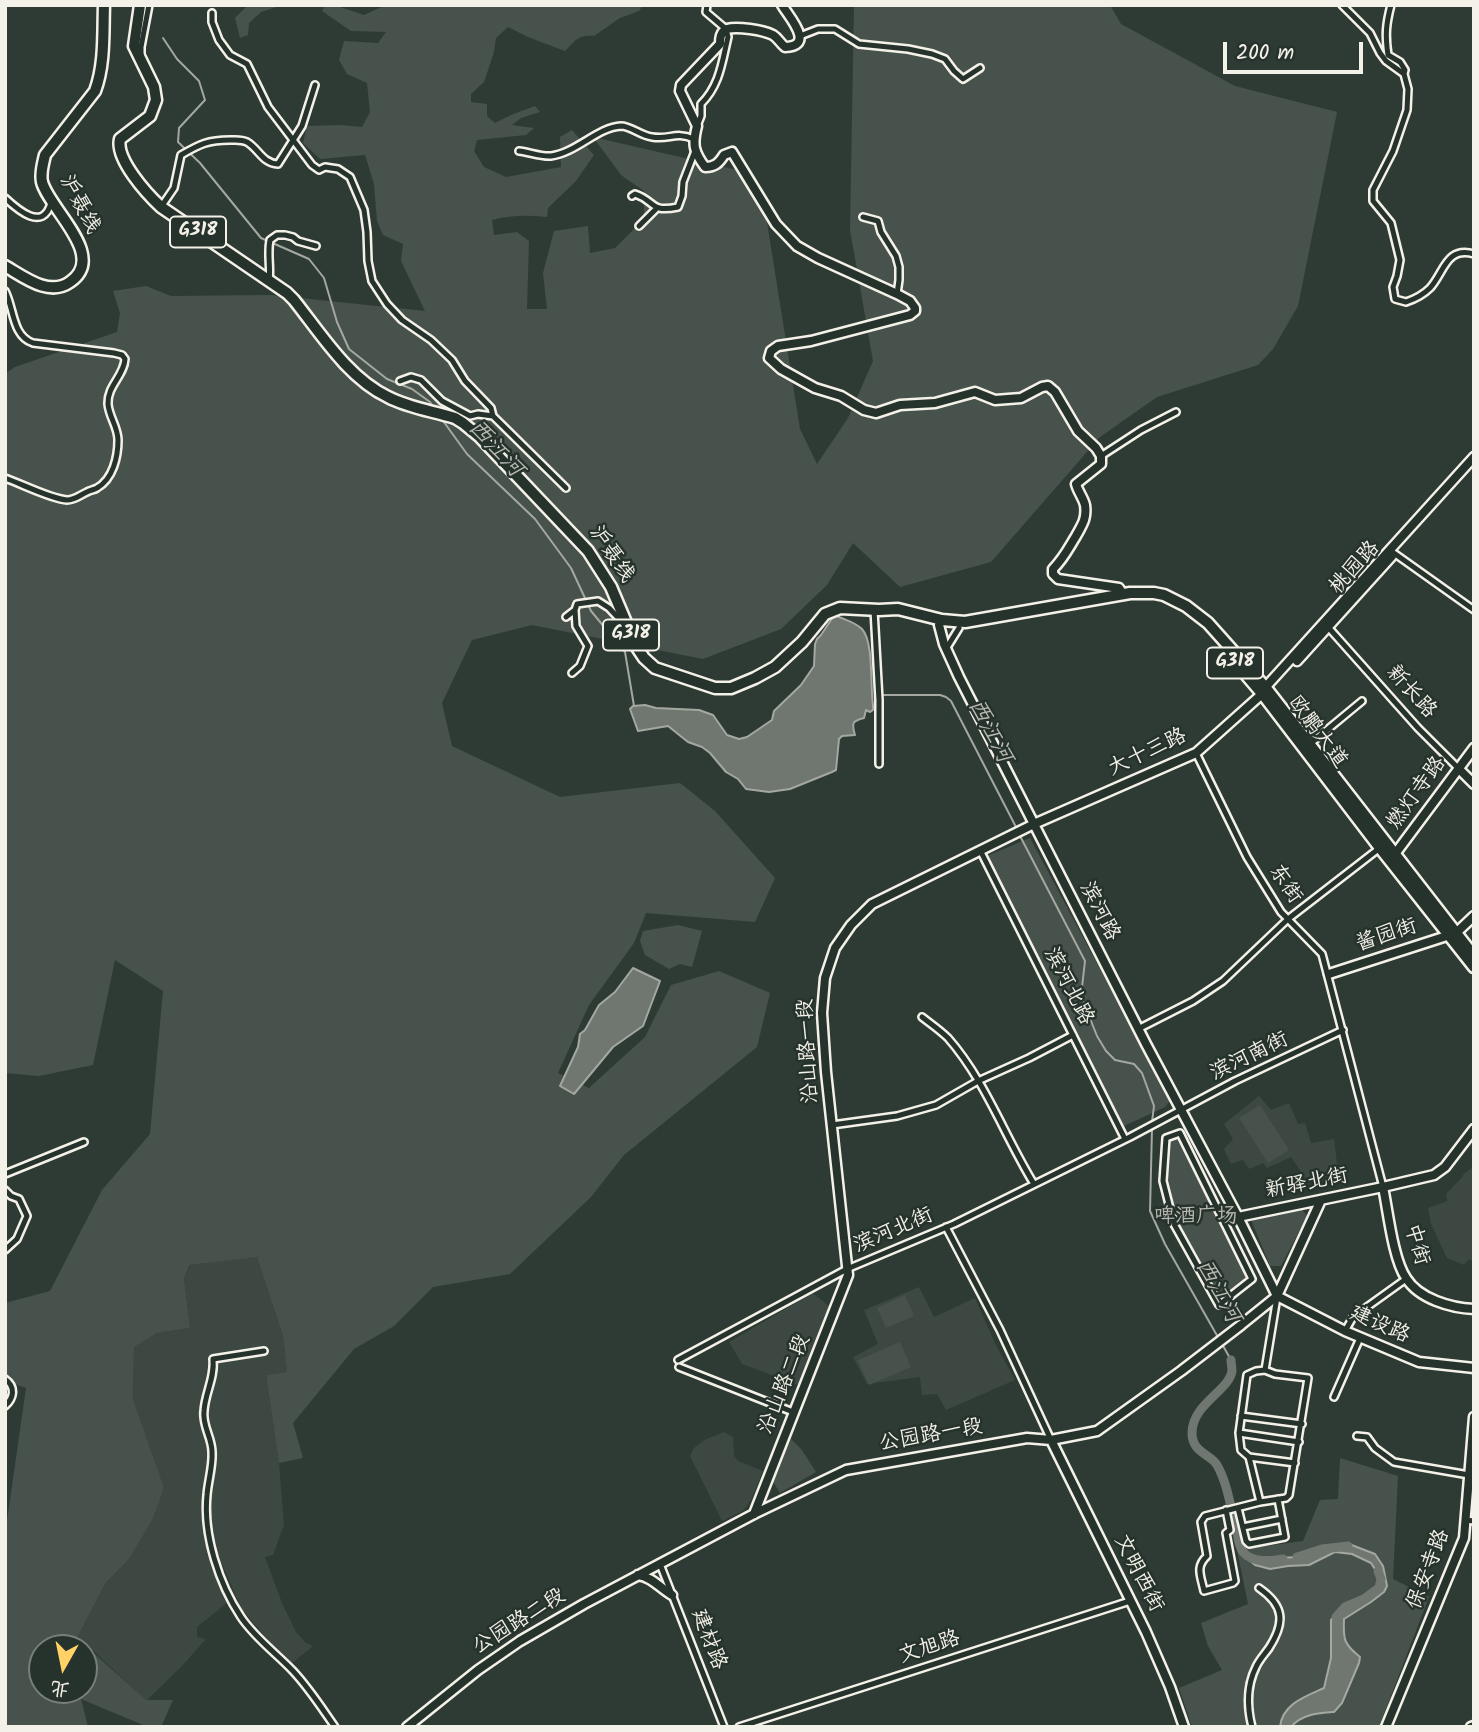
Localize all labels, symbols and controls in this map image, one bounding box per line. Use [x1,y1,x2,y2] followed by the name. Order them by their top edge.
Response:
[1227,28,1367,72] scale bar
[1236,37,1294,70] text: 200 m
[52,171,104,239] street label: 沪聂线
[170,216,226,248] road number: G318
[460,415,528,485] water label: 西江河
[582,522,638,588] street label: 沪聂线
[1326,537,1386,601] street label: 桃园路
[603,620,659,650] road number: G318
[1207,648,1263,678] road number: G318
[1380,661,1440,725] street label: 新长路
[1281,692,1351,774] street label: 欧鹏大道
[960,695,1016,769] water label: 西江河
[1105,725,1191,783] street label: 大十三路
[1383,753,1453,835] street label: 燃灯寺路
[1262,861,1306,909] street label: 东街
[1072,878,1124,946] street label: 滨河路
[1353,915,1421,959] street label: 酱园街
[1037,944,1097,1030] street label: 滨河北路
[795,998,825,1104] street label: 沿山路一段
[1207,1028,1293,1088] street label: 滨河南街
[1263,1165,1351,1205] street label: 新驿北街
[850,1204,938,1260] street label: 滨河北街
[1154,1205,1238,1231] park label: 啤酒广场
[1397,1221,1433,1269] street label: 中街
[1187,1255,1245,1329] water label: 西江河
[1345,1302,1413,1350] street label: 建设路
[755,1332,817,1438] street label: 沿山路二段
[877,1415,985,1459] street label: 公园路一段
[1403,1526,1457,1614] street label: 保安寺路
[1107,1531,1167,1617] street label: 文明西街
[469,1584,571,1662] street label: 公园路二段
[684,1606,730,1674] street label: 建材路
[896,1627,964,1671] street label: 文旭路
[28,1634,98,1704] north arrow
[48,1671,72,1704] text: 北

